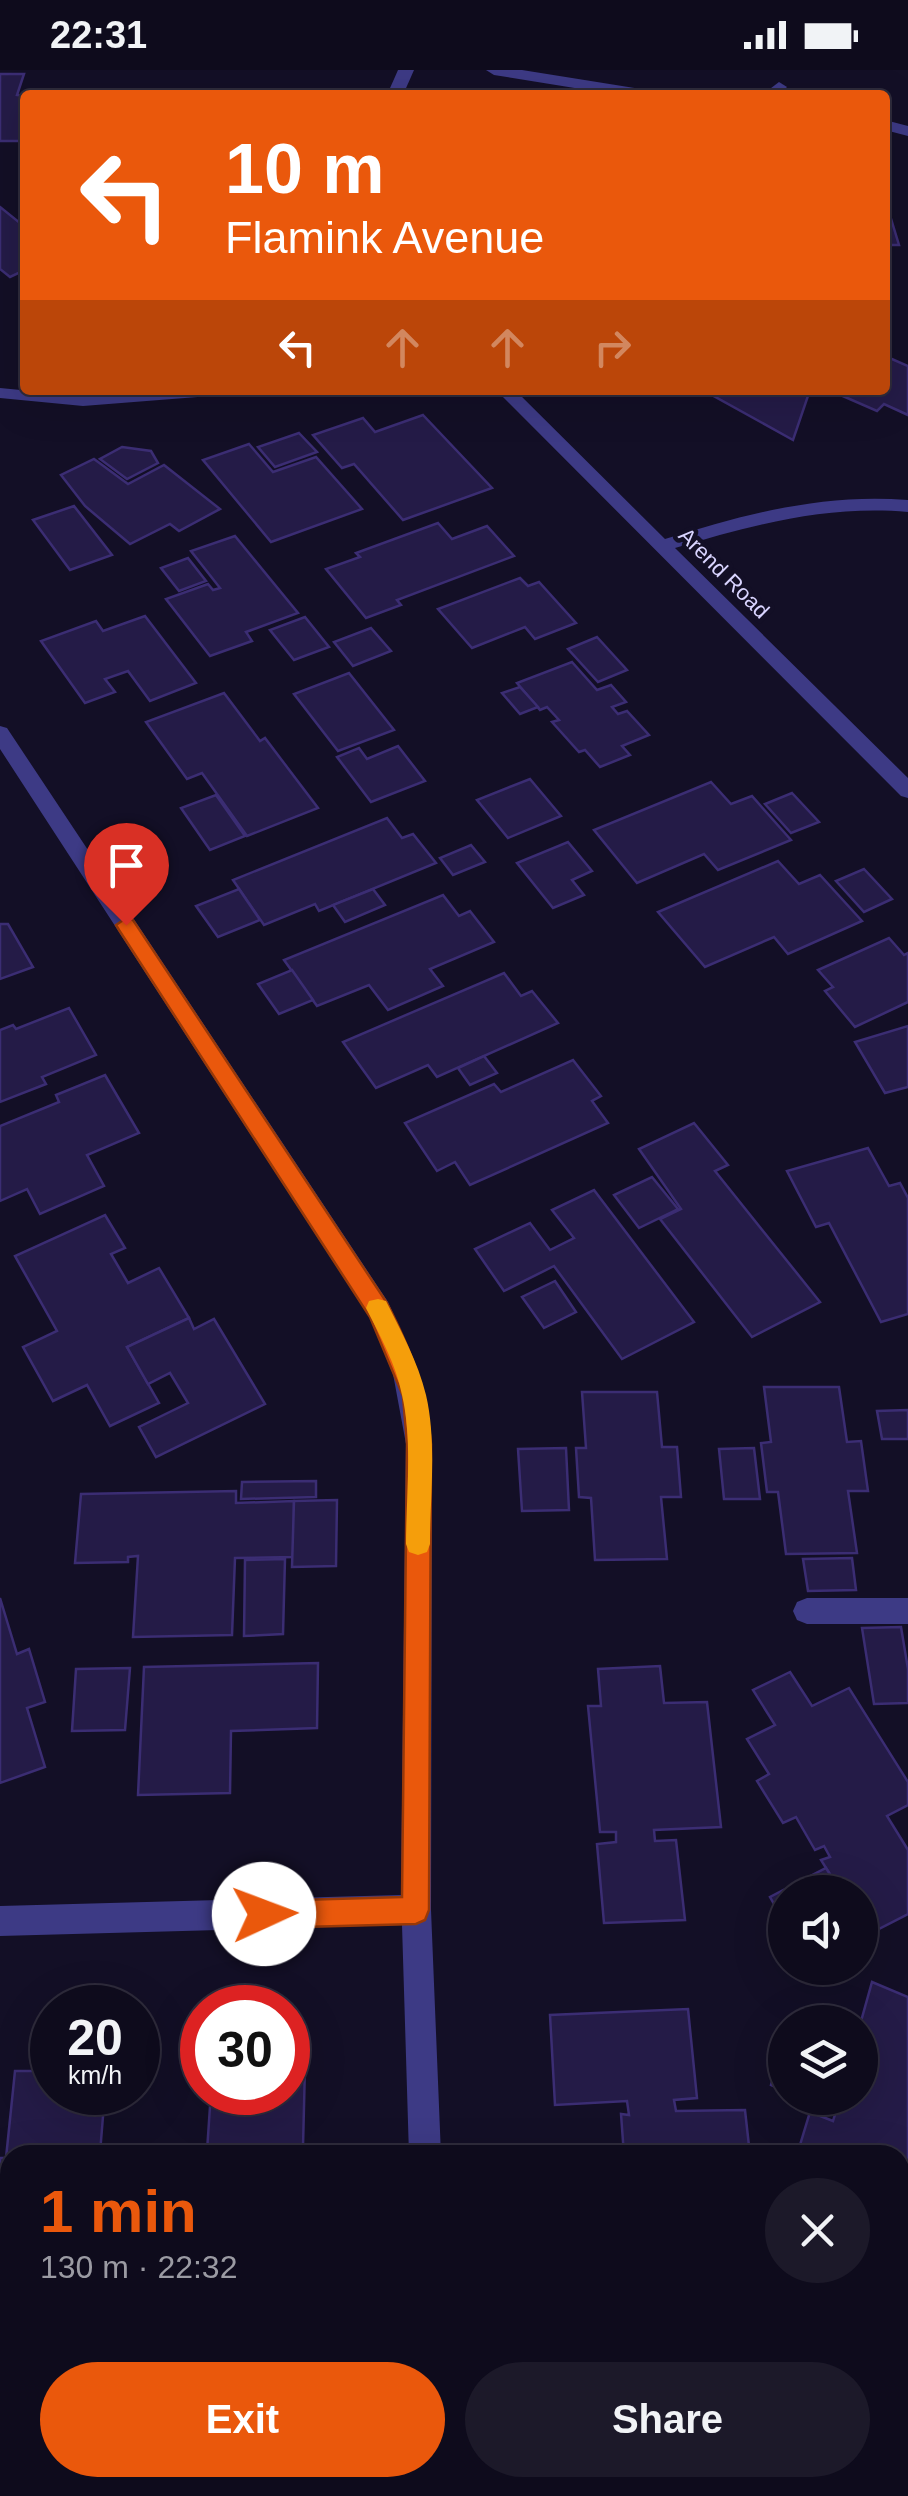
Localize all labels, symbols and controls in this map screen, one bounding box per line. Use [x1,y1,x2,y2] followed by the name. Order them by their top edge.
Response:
[50,14,147,56] text: 22:31
[60,130,190,260] icon: left
[225,130,385,208] text: 10 m
[225,212,544,263] text: Flamink Avenue
[270,320,325,375] icon: left
[375,320,430,375] icon: ahead
[480,320,535,375] icon: ahead
[585,320,640,375] icon: right
[674,523,774,623] street label: Arend Road
[84,823,169,926] pin
[99,838,154,893] icon: arrive
[212,1862,316,1966] position arrow
[768,1875,878,2115] map controls
[768,1875,878,1985] button: sound
[180,1985,310,2115] speed limit sign: 30
[768,2005,878,2115] button: layers
[67,2010,123,2066] text: 20
[68,2061,122,2089] text: km/h
[40,2178,197,2245] text: 1 min
[765,2178,870,2283] button: close
[40,2249,237,2285] text: 130 m · 22:32
[40,2362,445,2477] button: Exit
[465,2362,870,2477] button: Share

